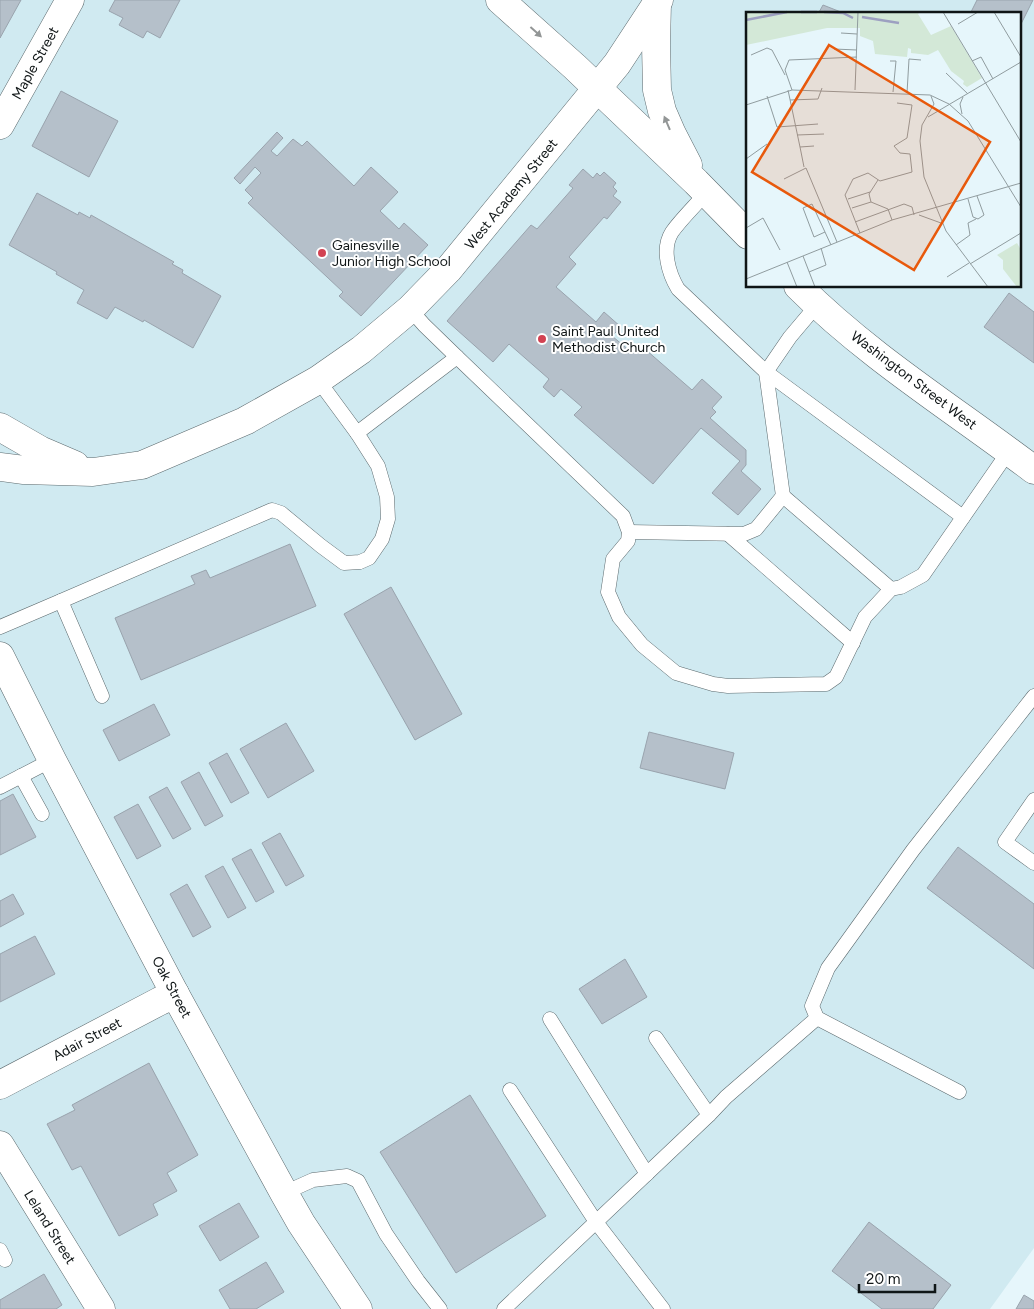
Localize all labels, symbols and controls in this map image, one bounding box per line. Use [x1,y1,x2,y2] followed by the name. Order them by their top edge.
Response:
[746,12,1022,288] inset map
[8,24,62,103] street label: Maple Street
[530,27,543,38] one-way arrow
[663,115,671,130] one-way arrow
[461,136,561,253] street label: West Academy Street
[332,237,451,270] place label: Gainesville Junior High School
[316,247,328,259] marker: Gainesville Junior High School
[552,323,665,356] place label: Saint Paul United Methodist Church
[847,327,980,433] street label: Washington Street West
[536,333,548,345] marker: Saint Paul United Methodist Church
[148,953,195,1021] street label: Oak Street
[50,1014,125,1065] street label: Adair Street
[20,1187,79,1267] street label: Leland Street
[859,1262,935,1294] scale bar
[866,1270,900,1288] text: 20 m

